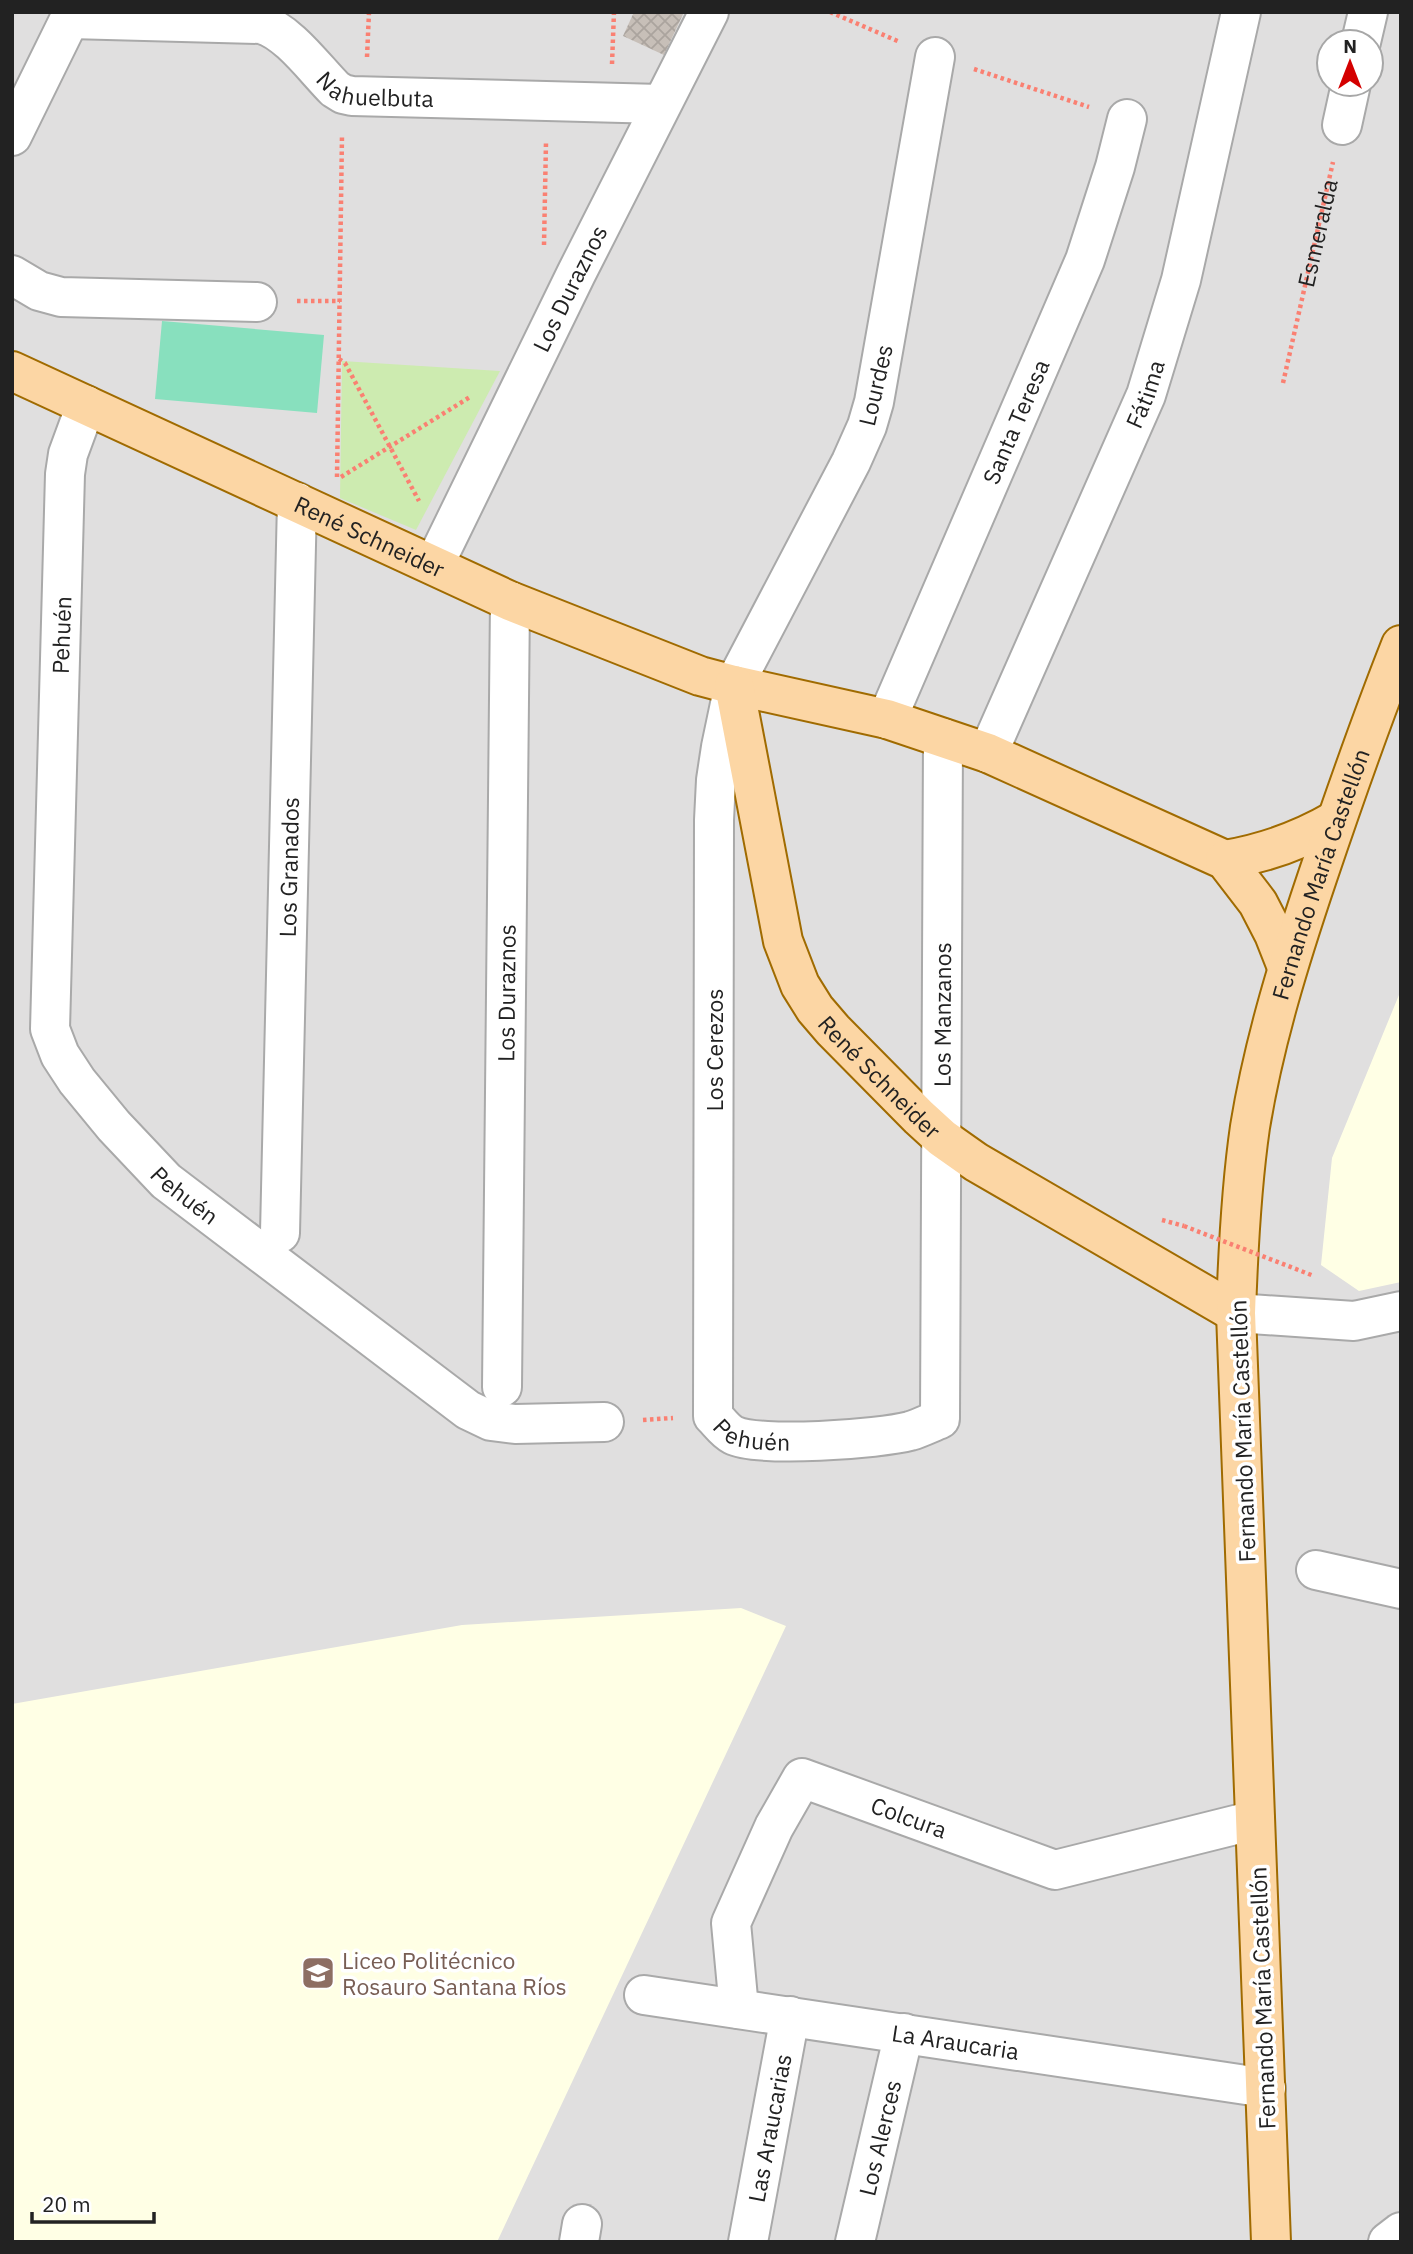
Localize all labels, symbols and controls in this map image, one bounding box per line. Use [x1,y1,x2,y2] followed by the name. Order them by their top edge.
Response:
[1315,28,1385,98] north arrow
[1343,34,1357,58] text: N
[310,64,434,113] street label: Nahuelbuta
[1290,176,1344,290] street label: Esmeralda
[525,220,613,357] street label: Los Duraznos
[851,341,899,429] street label: Lourdes
[975,354,1056,489] street label: Santa Teresa
[1118,356,1171,433] street label: Fátima
[290,489,450,584] street label: René Schneider
[45,596,77,674] street label: Pehuén
[1265,744,1376,1003] street label: Fernando María Castellón
[272,797,305,938] street label: Los Granados
[490,924,522,1062] street label: Los Duraznos
[926,942,957,1087] street label: Los Manzanos
[699,988,729,1112] street label: Los Cerezos
[812,1009,948,1145] street label: René Schneider
[144,1159,225,1231] street label: Pehuén
[1222,1299,1262,1563] street label: Fernando María Castellón
[707,1411,790,1457] street label: Pehuén
[867,1789,951,1845] street label: Colcura
[1242,1866,1282,2130] street label: Fernando María Castellón
[342,1945,567,2001] place label: Liceo Politécnico Rosauro Santana Ríos
[299,1954,337,1992] school or university icon: Liceo Politécnico Rosauro Santana Ríos
[890,2017,1021,2066] street label: La Araucaria
[741,2051,798,2205] street label: Las Araucarias
[851,2077,908,2199] street label: Los Alerces
[32,2180,154,2224] scale bar
[42,2190,91,2218] text: 20 m

